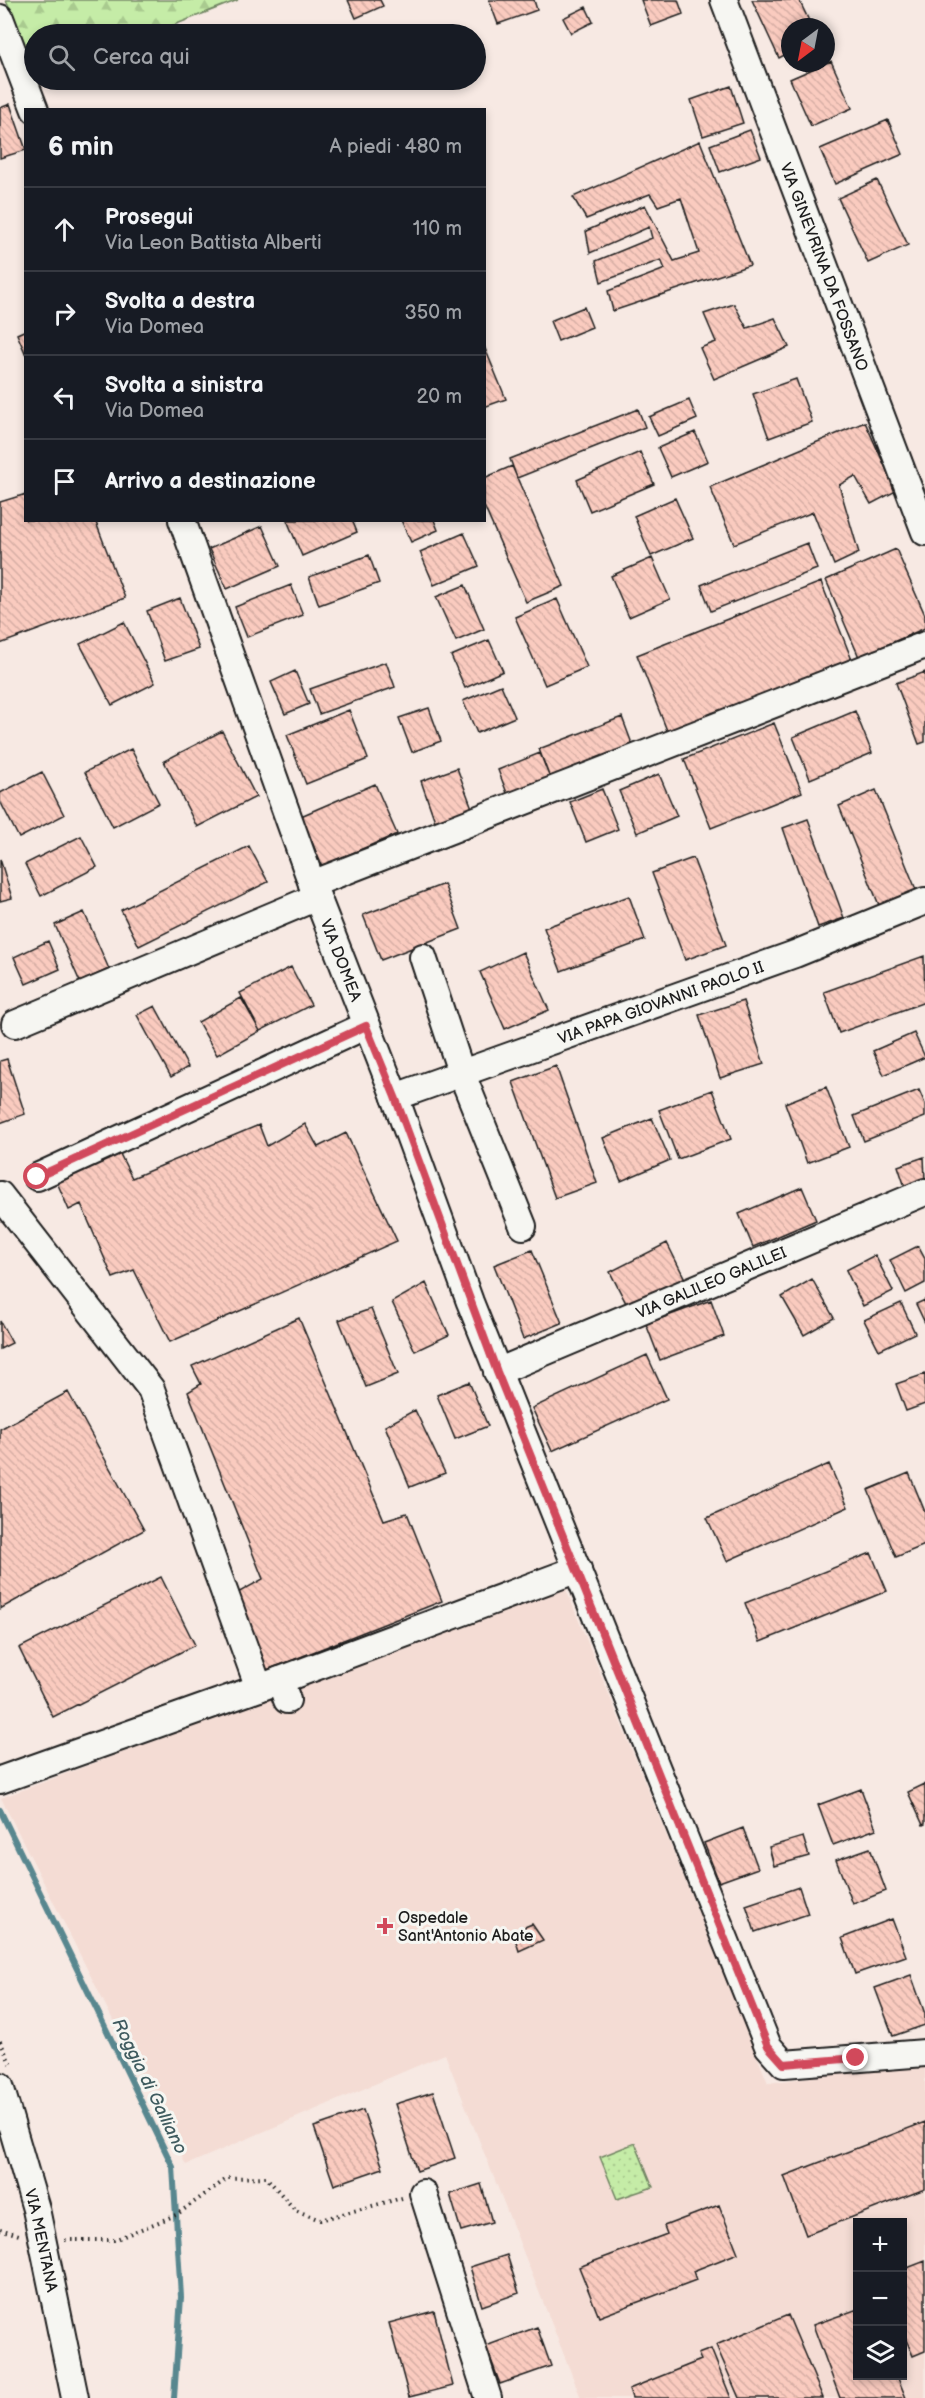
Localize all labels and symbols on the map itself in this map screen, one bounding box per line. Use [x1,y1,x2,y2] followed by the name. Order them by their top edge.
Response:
[781,18,835,72] north arrow
[775,160,871,374] street label: VIA GINEVRINA DA FOSSANO
[316,917,365,1005] street label: VIA DOMEA
[556,958,767,1049] street label: VIA PAPA GIOVANNI PAOLO II
[23,1163,49,1189] route start
[633,1243,789,1323] street label: VIA GALILEO GALILEI
[398,1909,534,1946] place label: Ospedale Sant'Antonio Abate
[376,1917,394,1935] marker: Ospedale Sant'Antonio Abate
[108,2015,191,2157] water label: Roggia di Galliano
[842,2044,868,2070] route end
[20,2187,61,2294] street label: VIA MENTANA

